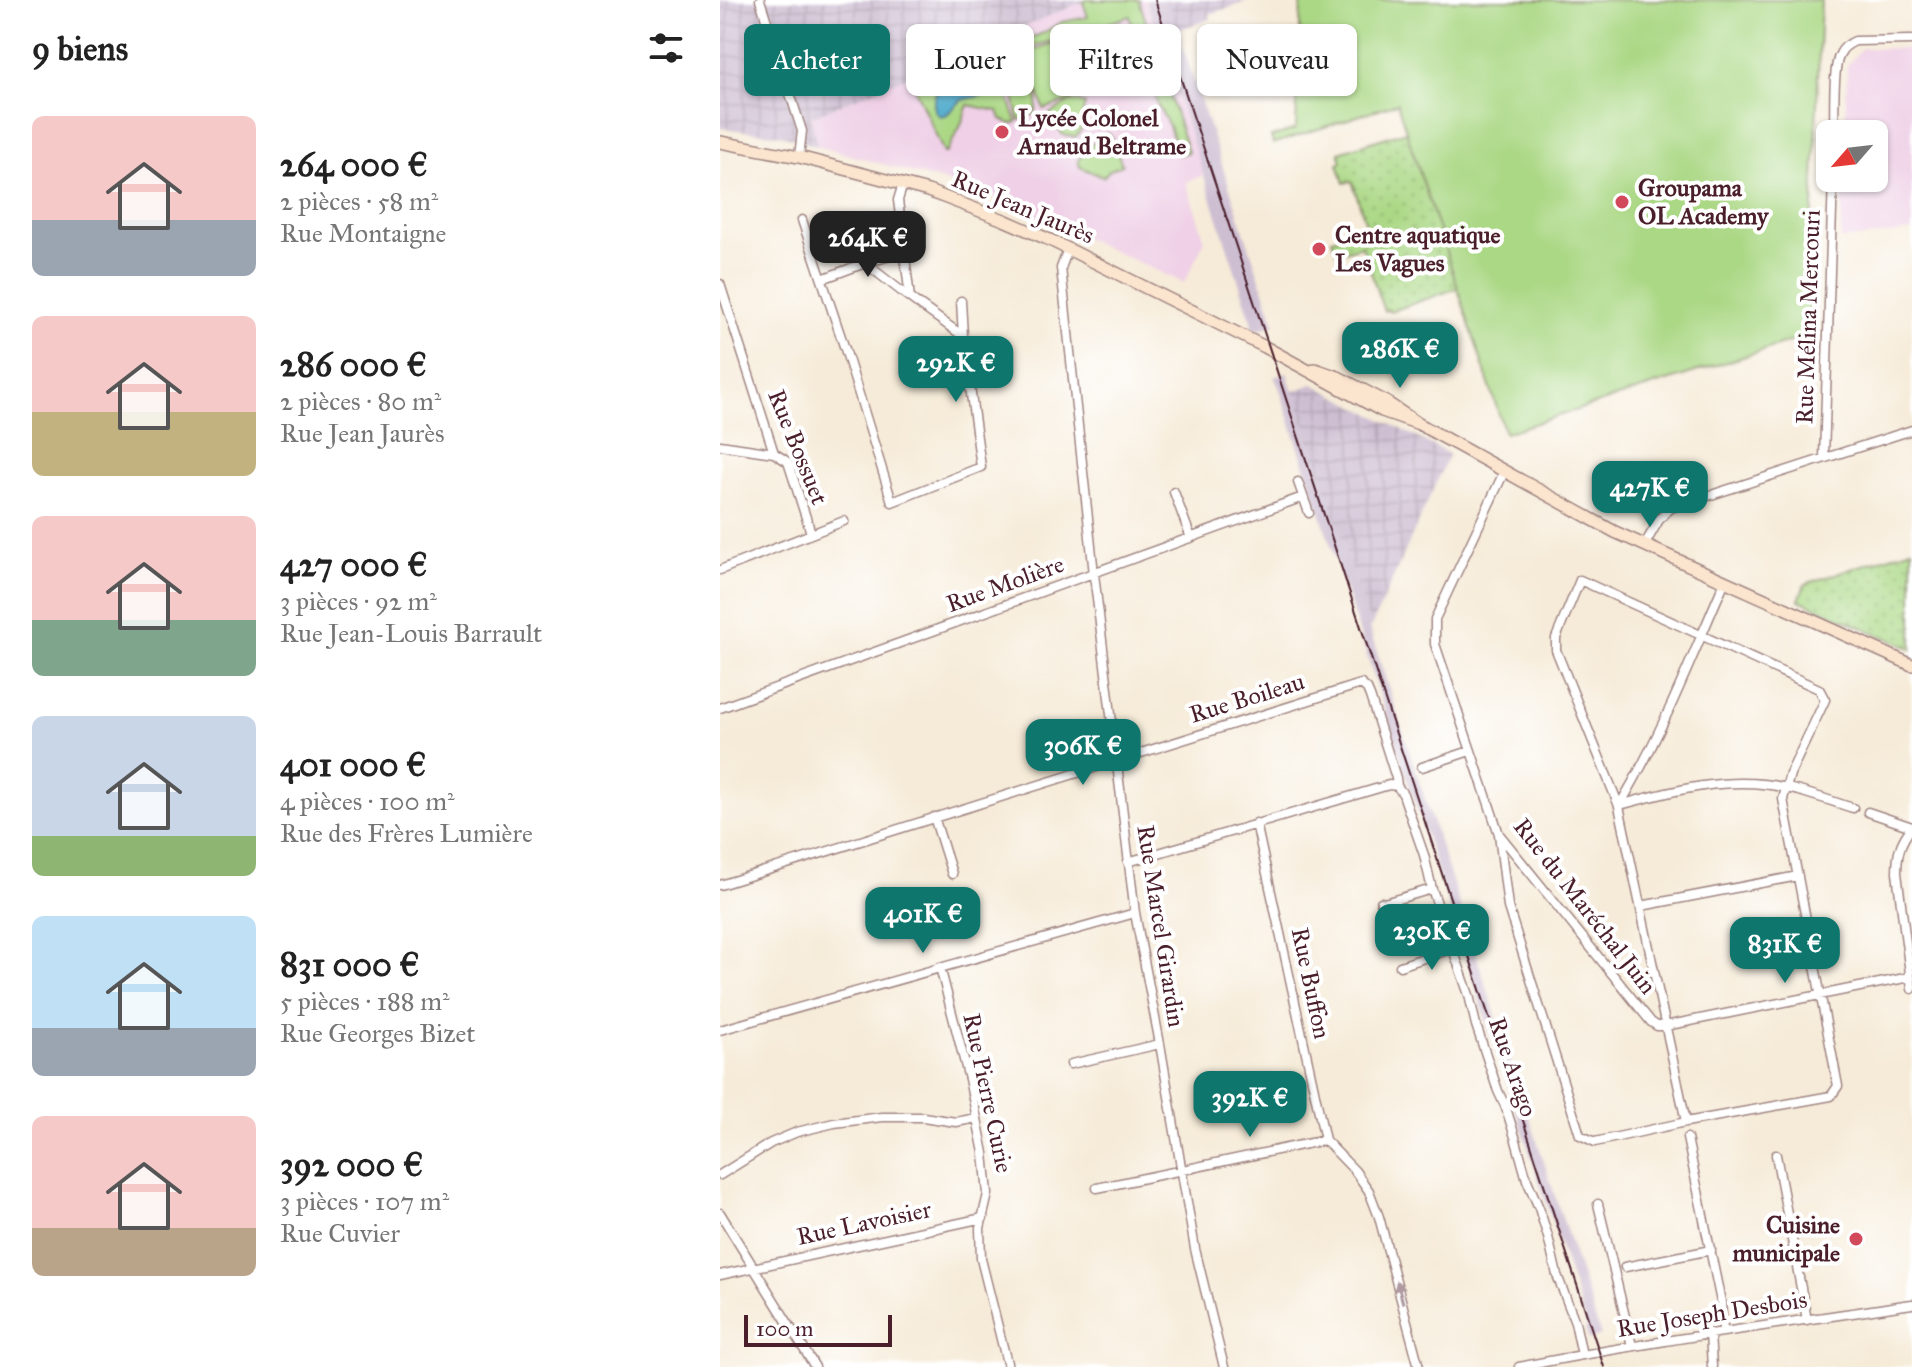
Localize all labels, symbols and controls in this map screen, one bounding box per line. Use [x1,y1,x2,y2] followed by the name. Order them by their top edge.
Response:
[744,24,890,96] chip: Acheter
[906,24,1034,96] chip: Louer
[1050,24,1181,96] chip: Filtres
[1197,24,1357,96] chip: Nouveau
[644,26,688,70] icon: filters
[32,28,128,69] text: 9 biens
[1016,103,1186,161] place label: Lycée Colonel Arnaud Beltrame
[1816,120,1888,192] north arrow
[1816,120,1888,192] map controls
[993,123,1011,141] marker: Lycée Colonel Arnaud Beltrame
[280,144,428,185] text: 264 000 €
[96,148,192,244] icon: home
[947,164,1099,250] street label: Rue Jean Jaurès
[1638,173,1770,231] place label: Groupama OL Academy
[280,185,438,217] text: 2 pièces · 58 m²
[1613,193,1631,211] marker: Groupama OL Academy
[1789,209,1827,425] street label: Rue Mélina Mercouri
[803,211,933,279] pin: 264K €
[280,217,446,249] text: Rue Montaigne
[1335,220,1501,278] place label: Centre aquatique Les Vagues
[828,221,908,253] text: 264K €
[1310,240,1328,258] marker: Centre aquatique Les Vagues
[1335,322,1465,390] pin: 286K €
[1360,332,1440,364] text: 286K €
[891,336,1021,404] pin: 292K €
[280,344,427,385] text: 286 000 €
[916,346,996,378] text: 292K €
[96,348,192,444] icon: home
[280,385,441,417] text: 2 pièces · 80 m²
[761,385,835,509] street label: Rue Bossuet
[280,417,444,449] text: Rue Jean Jaurès
[1585,461,1715,529] pin: 427K €
[1610,471,1690,503] text: 427K €
[280,544,428,585] text: 427 000 €
[96,548,192,644] icon: home
[942,549,1068,619] street label: Rue Molière
[280,585,437,617] text: 3 pièces · 92 m²
[280,617,542,649] text: Rue Jean-Louis Barrault
[1186,666,1308,730] street label: Rue Boileau
[1018,719,1148,787] pin: 306K €
[1044,729,1122,761] text: 306K €
[280,744,427,785] text: 401 000 €
[96,748,192,844] icon: home
[280,785,455,817] text: 4 pièces · 100 m²
[1507,812,1663,1000] street label: Rue du Maréchal Juin
[280,817,533,849] text: Rue des Frères Lumière
[1130,823,1192,1029] street label: Rue Marcel Girardin
[858,887,988,955] pin: 401K €
[883,897,963,929] text: 401K €
[1367,904,1497,972] pin: 230K €
[1393,914,1471,946] text: 230K €
[1720,917,1850,985] pin: 831K €
[1285,925,1337,1041] street label: Rue Buffon
[1748,927,1822,959] text: 831K €
[280,944,420,985] text: 831 000 €
[96,948,192,1044] icon: home
[280,985,450,1017] text: 5 pièces · 188 m²
[956,1010,1020,1176] street label: Rue Pierre Curie
[1482,1013,1544,1121] street label: Rue Arago
[280,1017,475,1049] text: Rue Georges Bizet
[1185,1071,1315,1139] pin: 392K €
[1212,1081,1289,1113] text: 392K €
[280,1144,423,1185] text: 392 000 €
[96,1148,192,1244] icon: home
[280,1185,449,1217] text: 3 pièces · 107 m²
[794,1194,934,1252] street label: Rue Lavoisier
[1731,1210,1840,1268] place label: Cuisine municipale
[280,1217,400,1249] text: Rue Cuvier
[1847,1230,1865,1248] marker: Cuisine municipale
[1393,1279,1405,1304] one-way arrow
[1615,1284,1809,1344] street label: Rue Joseph Desbois
[744,1311,892,1347] scale bar
[756,1315,813,1342] text: 100 m

